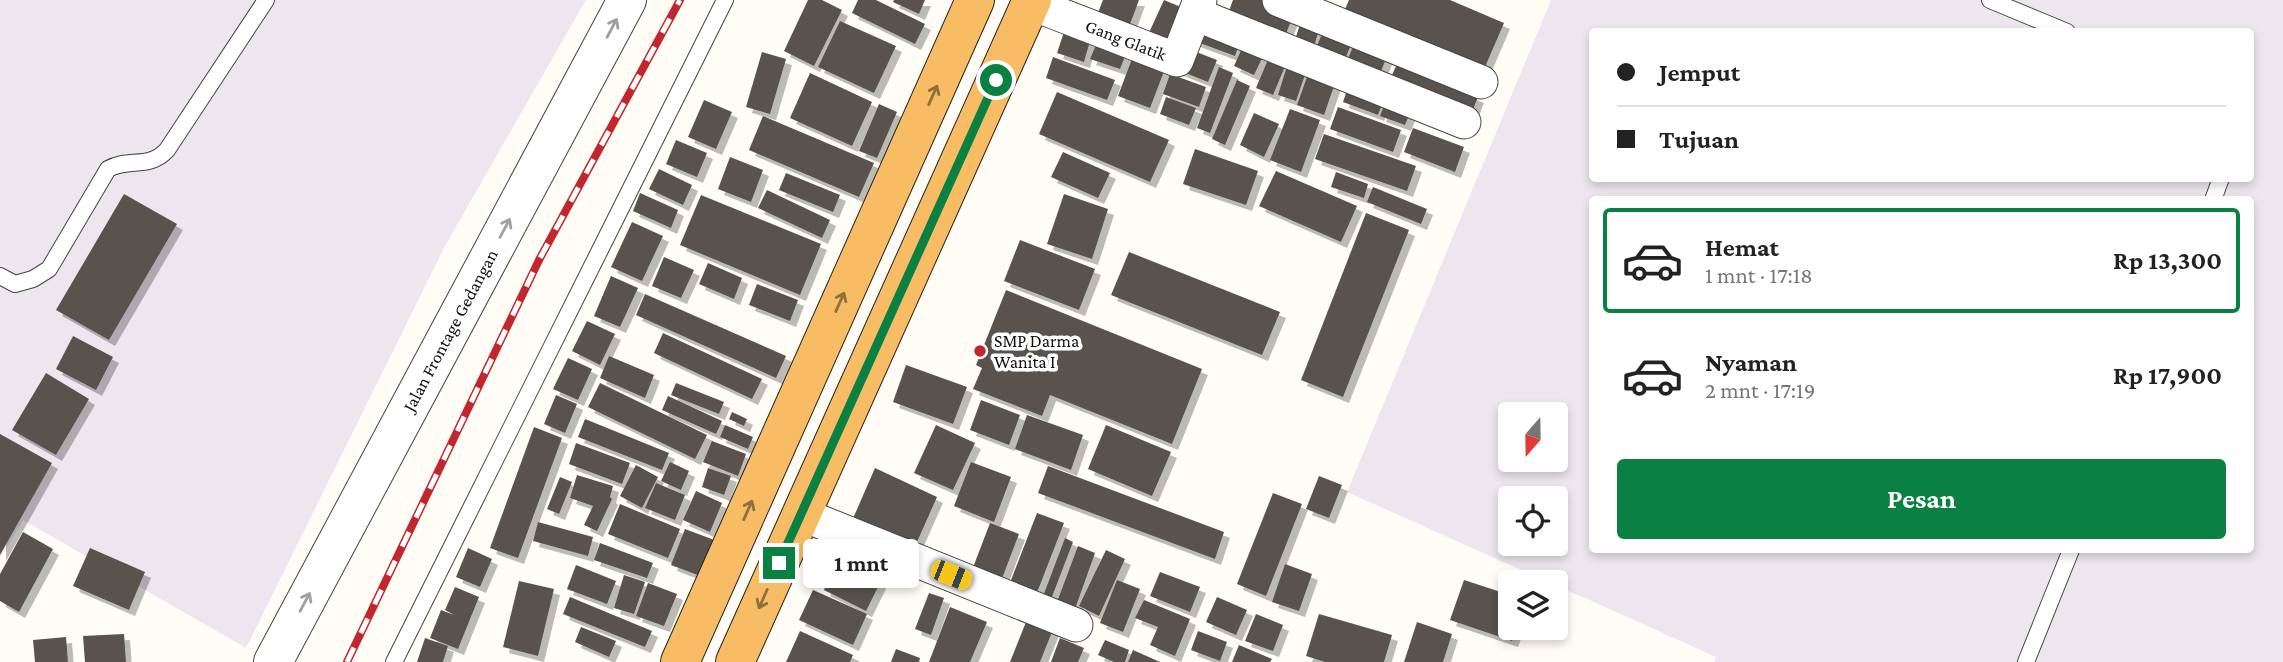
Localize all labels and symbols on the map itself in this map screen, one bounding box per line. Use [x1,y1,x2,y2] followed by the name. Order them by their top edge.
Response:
[1083,16,1170,65] street label: Gang Glatik
[605,18,619,38] one-way arrow
[980,64,1012,96] route start
[927,84,940,106] one-way arrow
[499,218,512,239] one-way arrow
[398,246,502,417] street label: Jalan Frontage Gedangan
[834,292,847,314] one-way arrow
[994,331,1079,372] place label: SMP Darma Wanita I
[972,343,988,359] marker: SMP Darma Wanita I
[1498,402,1568,472] north arrow
[742,500,755,521] one-way arrow
[804,538,919,588] callout: 1 mnt
[763,547,795,579] route end
[928,557,975,593] car
[756,588,769,609] one-way arrow
[299,592,313,613] one-way arrow

